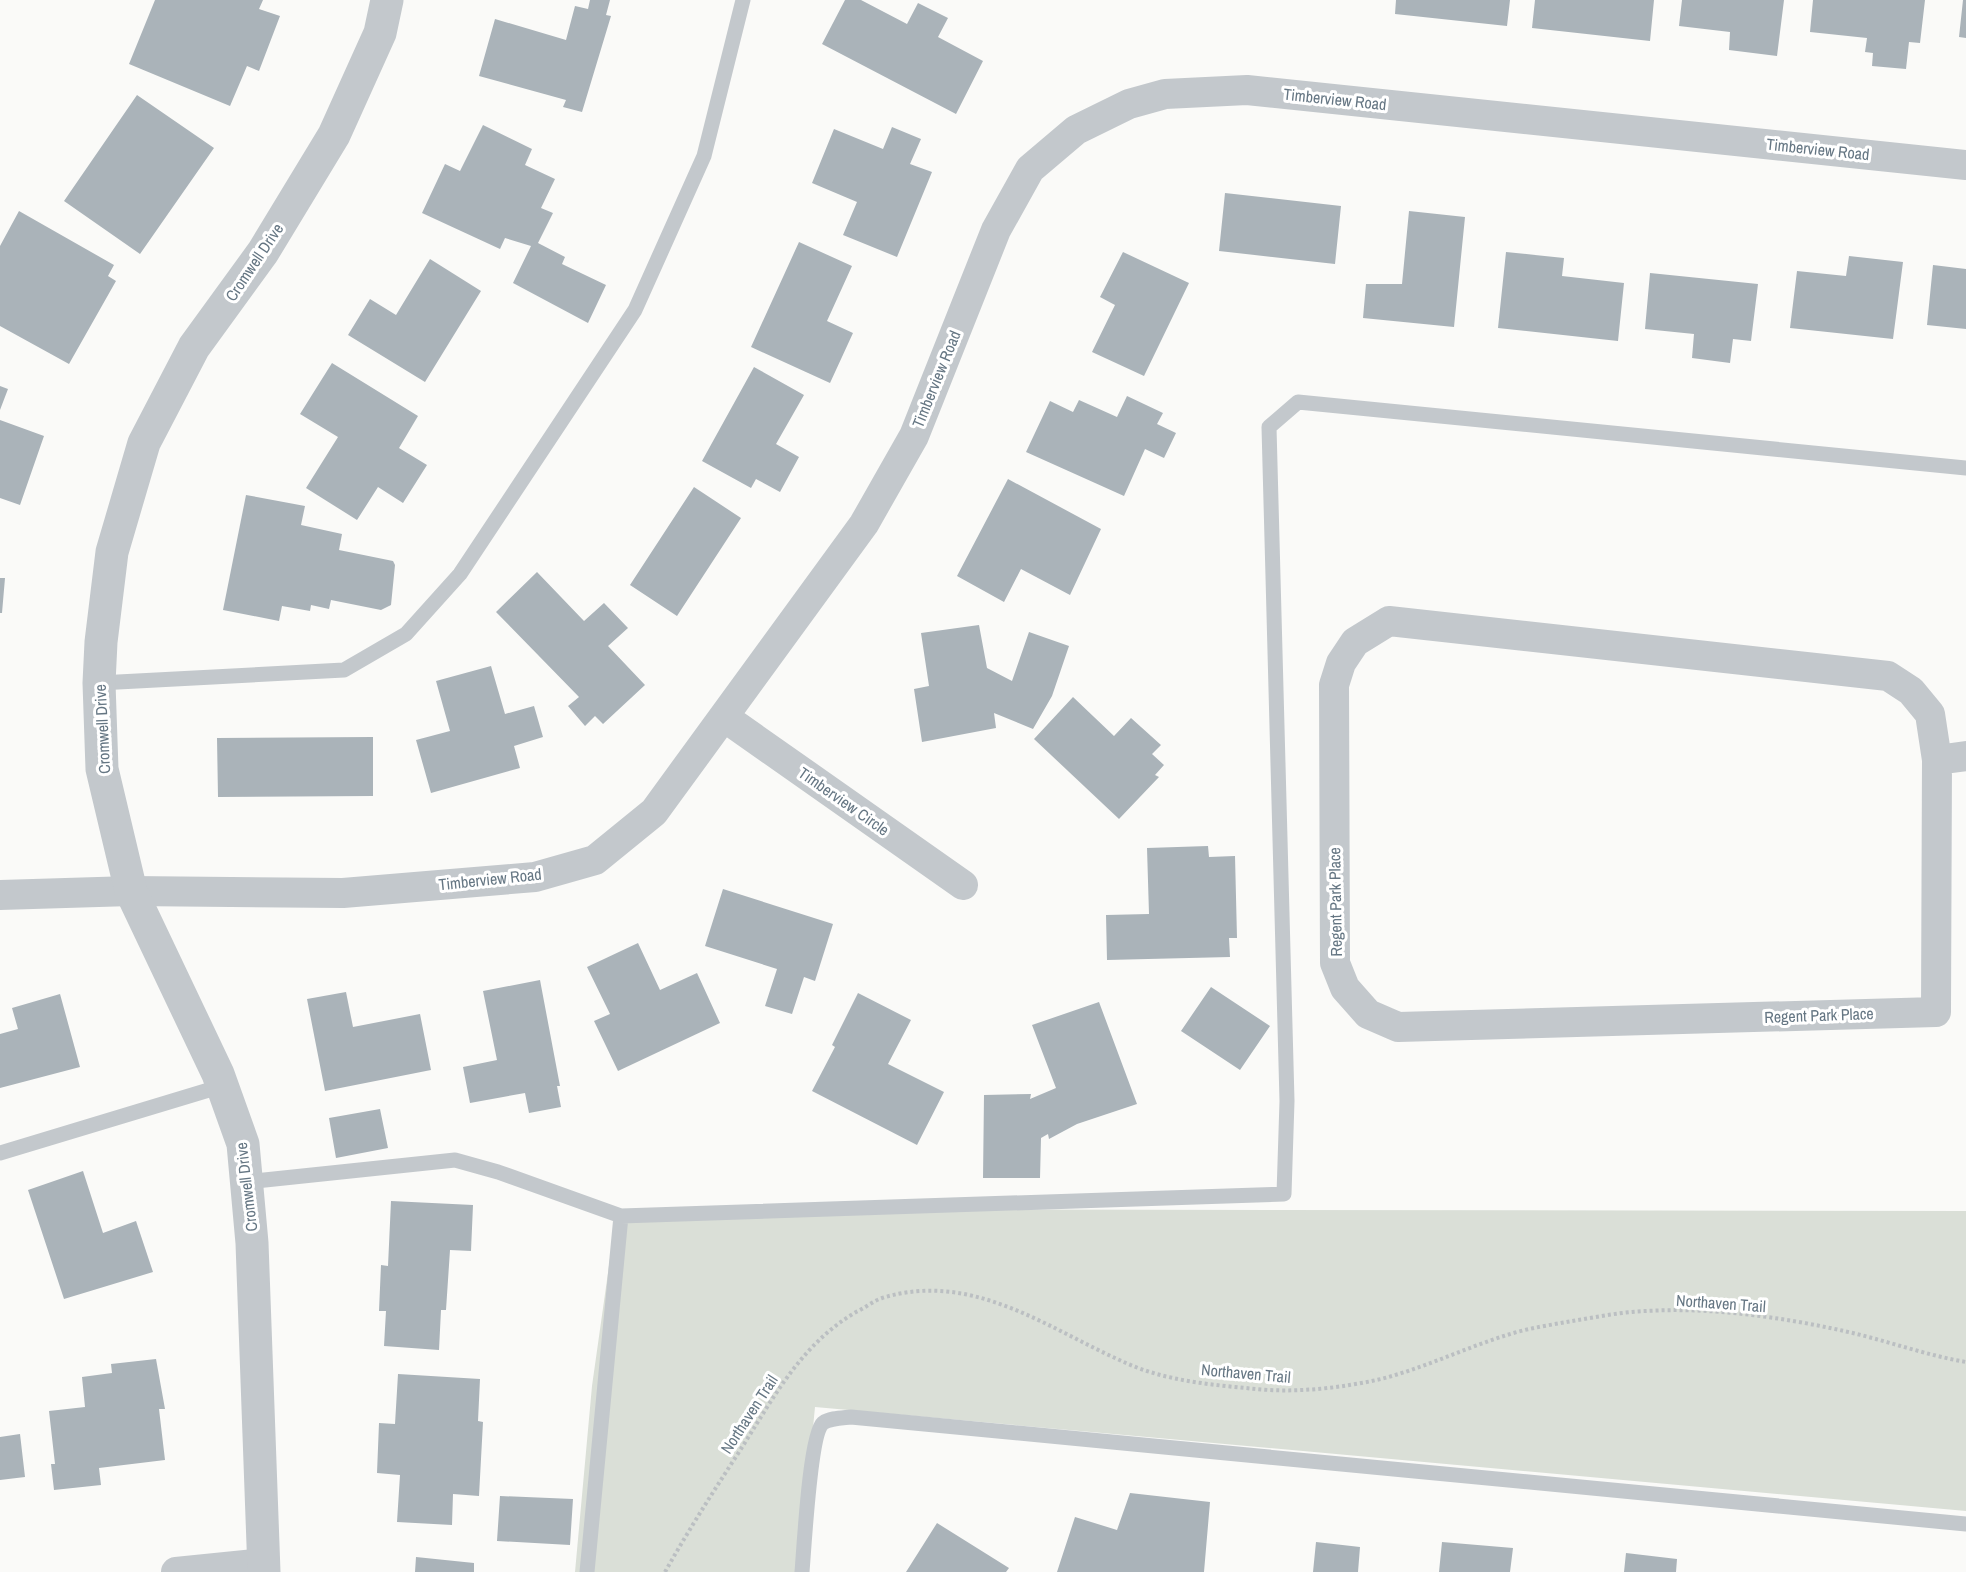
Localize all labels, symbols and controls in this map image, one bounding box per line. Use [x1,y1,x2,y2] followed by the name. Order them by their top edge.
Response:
[1283,83,1387,115] street label: Timberview Road
[1766,133,1870,165] street label: Timberview Road
[220,219,288,305] street label: Cromwell Drive
[906,327,966,431] street label: Timberview Road
[89,684,115,774] street label: Cromwell Drive
[794,762,894,840] street label: Timberview Circle
[1323,847,1347,957] street label: Regent Park Place
[438,863,542,895] street label: Timberview Road
[1764,1002,1874,1028] street label: Regent Park Place
[230,1141,262,1233] street label: Cromwell Drive
[1675,1289,1767,1317] street label: Northaven Trail
[1200,1358,1292,1388] street label: Northaven Trail
[715,1370,783,1458] street label: Northaven Trail

